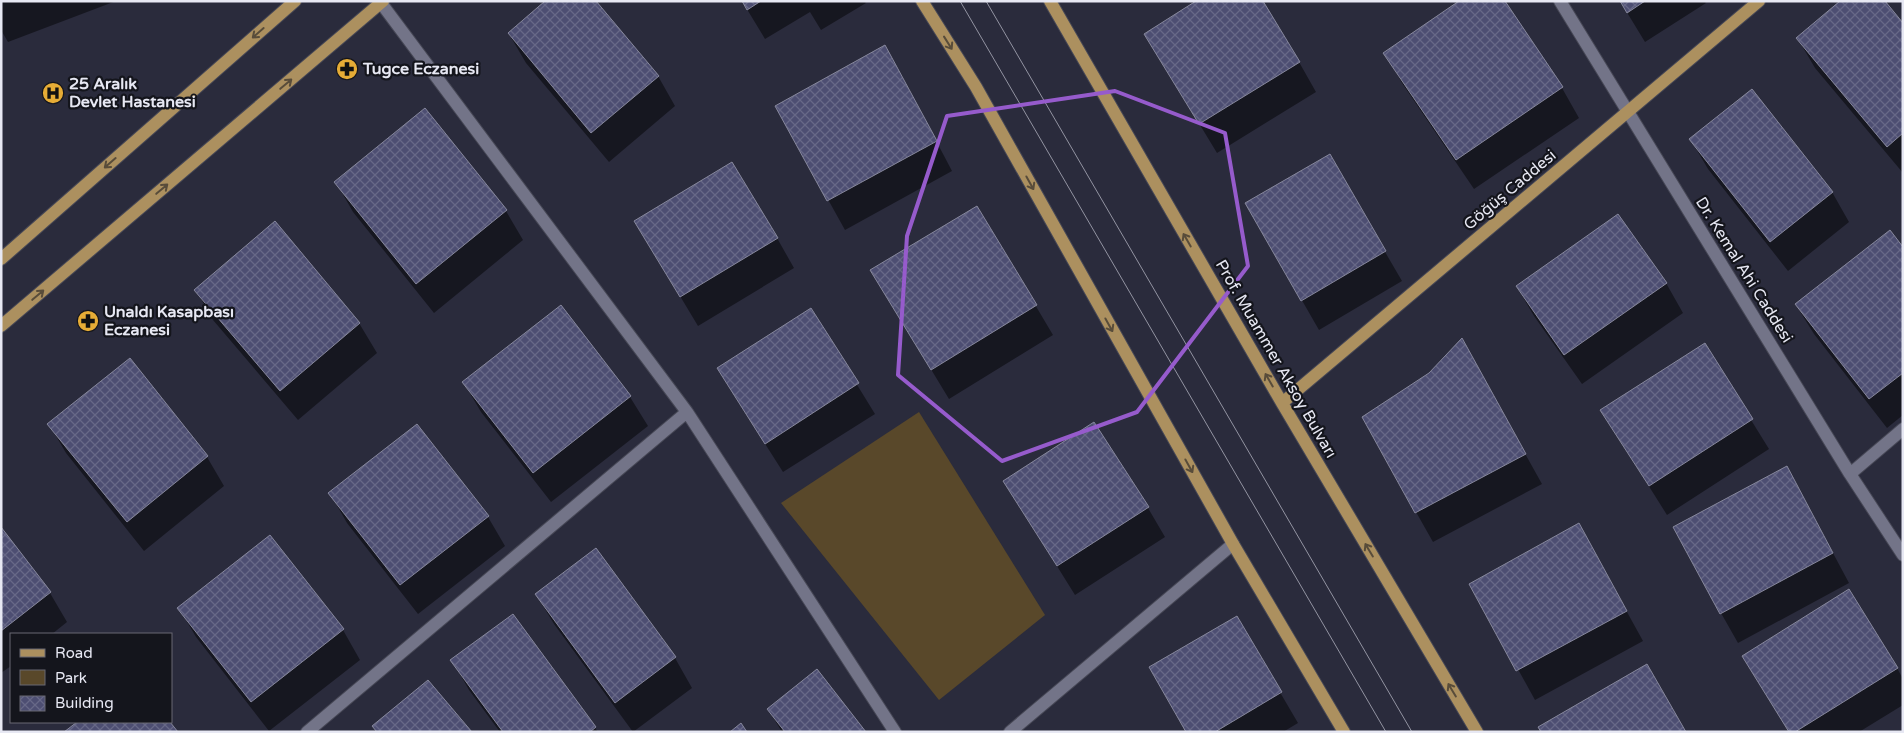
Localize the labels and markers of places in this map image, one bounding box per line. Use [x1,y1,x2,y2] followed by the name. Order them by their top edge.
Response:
[335,57,359,81] pharmacy icon: Tugce Eczanesi
[362,59,479,79] place label: Tugce Eczanesi
[69,74,196,112] place label: 25 Aralık Devlet Hastanesi
[41,81,65,105] hospital icon: 25 Aralık Devlet Hastanesi
[104,302,234,340] place label: Unaldı Kasapbası Eczanesi
[76,309,100,333] pharmacy icon: Unaldı Kasapbası Eczanesi

